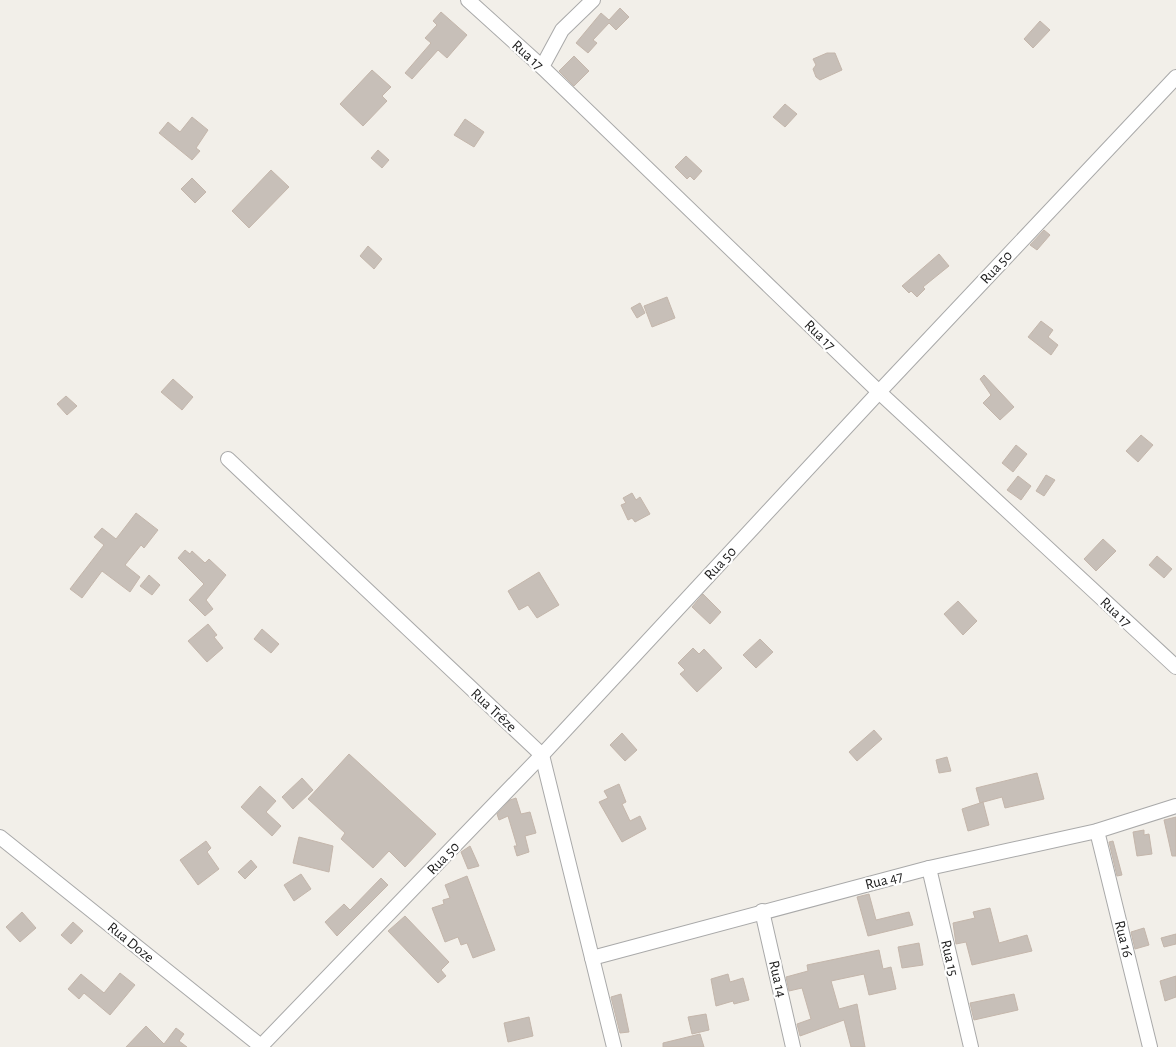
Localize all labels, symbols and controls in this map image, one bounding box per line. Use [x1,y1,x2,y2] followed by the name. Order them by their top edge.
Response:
[509,38,546,73] street label: Rua 17
[977,248,1015,287] street label: Rua 50
[801,317,838,353] street label: Rua 17
[701,544,739,583] street label: Rua 50
[1097,594,1134,630] street label: Rua 17
[468,686,519,735] street label: Rua Trêze
[424,839,462,878] street label: Rua 50
[864,869,905,892] street label: Rua 47
[105,919,157,966] street label: Rua Doze
[1112,919,1135,959] street label: Rua 16
[938,939,961,978] street label: Rua 15
[766,959,789,999] street label: Rua 14

